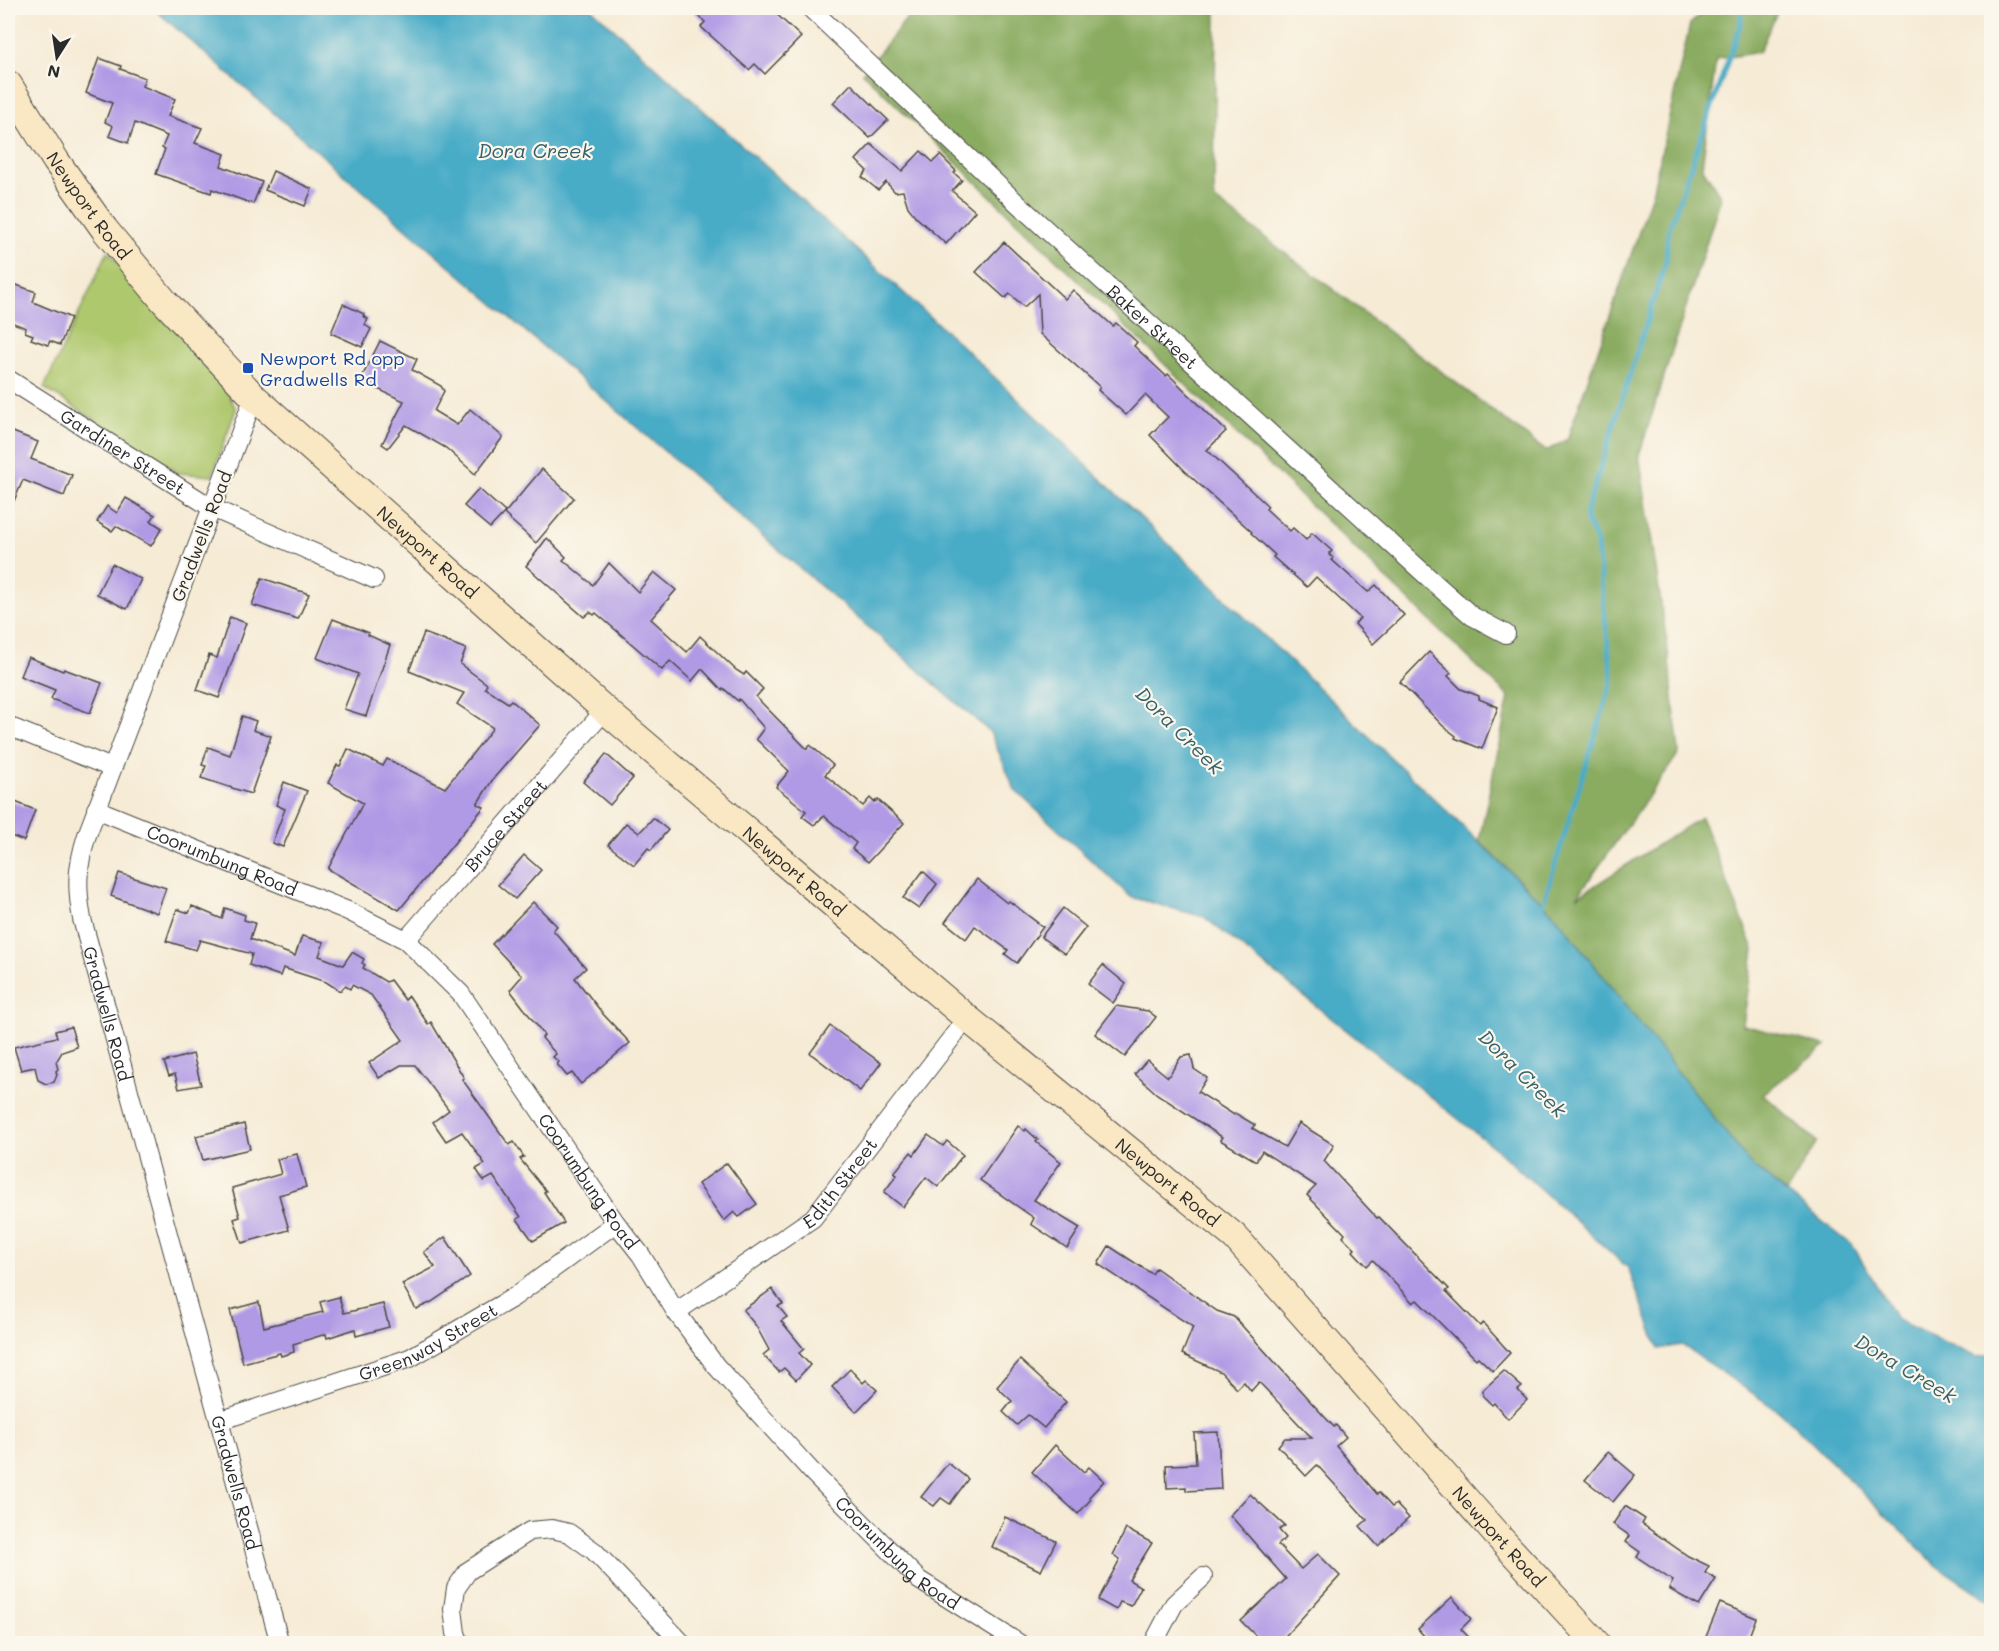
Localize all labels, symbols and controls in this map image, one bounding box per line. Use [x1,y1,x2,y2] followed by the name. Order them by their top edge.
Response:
[27,27,87,87] north arrow
[46,61,62,84] text: N
[478,137,592,163] water label: Dora Creek
[41,147,136,264] street label: Newport Road
[1102,279,1203,374] street label: Baker Street
[260,346,405,391] place label: Newport Rd opp Gradwells Rd
[241,361,255,375] marker: Newport Rd opp Gradwells Rd
[56,403,190,500] street label: Gardiner Street
[165,467,237,605] street label: Gradwells Road
[372,500,483,603] street label: Newport Road
[1130,680,1230,780] water label: Dora Creek
[459,774,552,876] street label: Bruce Street
[143,819,301,901] street label: Coorumbung Road
[738,820,851,922] street label: Newport Road
[78,944,138,1084] street label: Gradwells Road
[1473,1023,1573,1123] water label: Dora Creek
[533,1108,644,1254] street label: Coorumbung Road
[1111,1132,1225,1232] street label: Newport Road
[798,1133,882,1234] street label: Edith Street
[356,1298,502,1386] street label: Greenway Street
[1850,1327,1962,1409] water label: Dora Creek
[206,1412,266,1552] street label: Gradwells Road
[1447,1481,1551,1592] street label: Newport Road
[830,1491,964,1615] street label: Coorumbung Road

